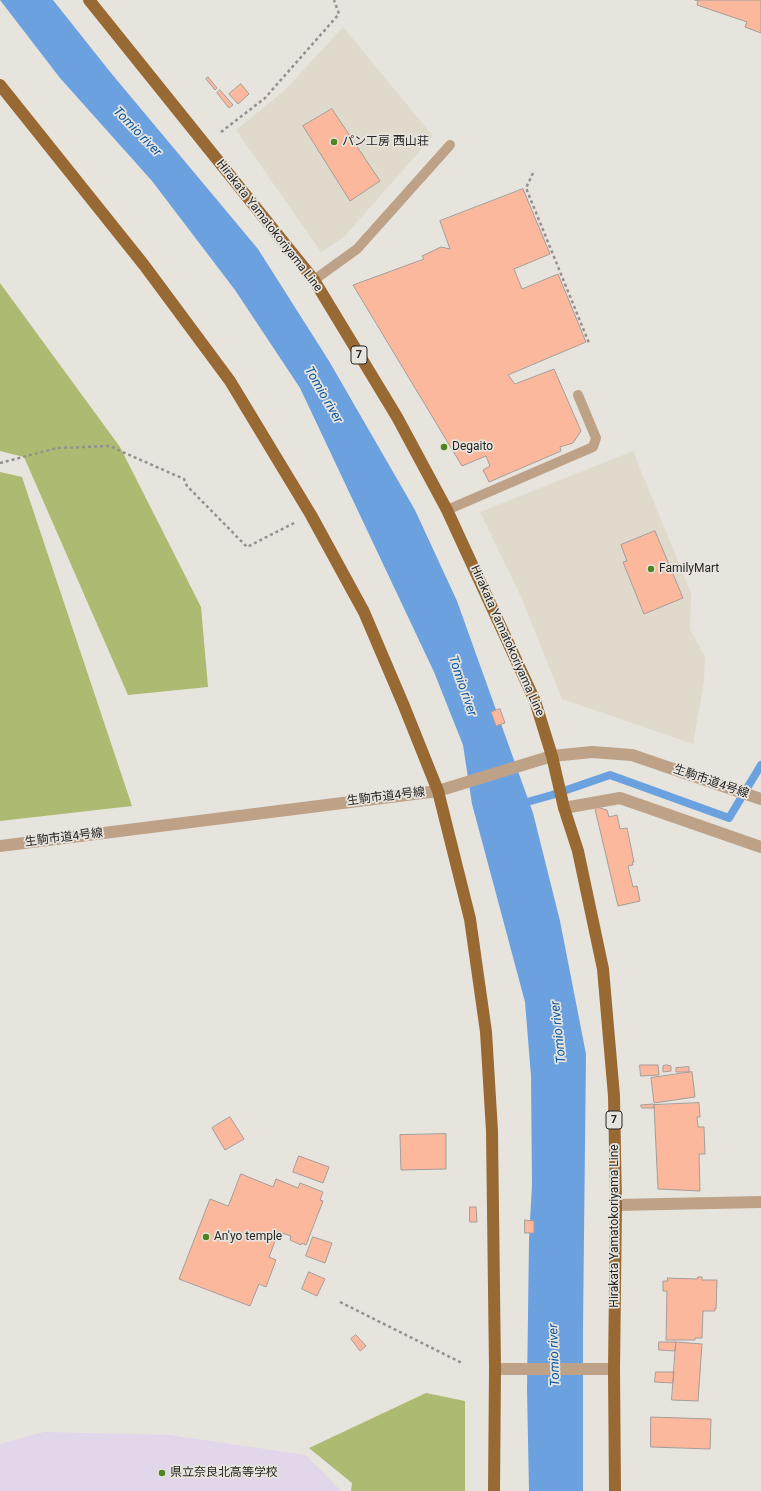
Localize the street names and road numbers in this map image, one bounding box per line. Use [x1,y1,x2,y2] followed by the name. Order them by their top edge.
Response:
[213,157,325,295] street label: Hirakata Yamatokoriyama Line
[351,346,367,364] road number: 7
[467,563,547,719] street label: Hirakata Yamatokoriyama Line
[671,762,751,802] street label: 生駒市道4号線
[346,785,426,809] street label: 生駒市道4号線
[24,826,104,850] street label: 生駒市道4号線
[606,1111,622,1129] road number: 7
[608,1144,622,1308] street label: Hirakata Yamatokoriyama Line

